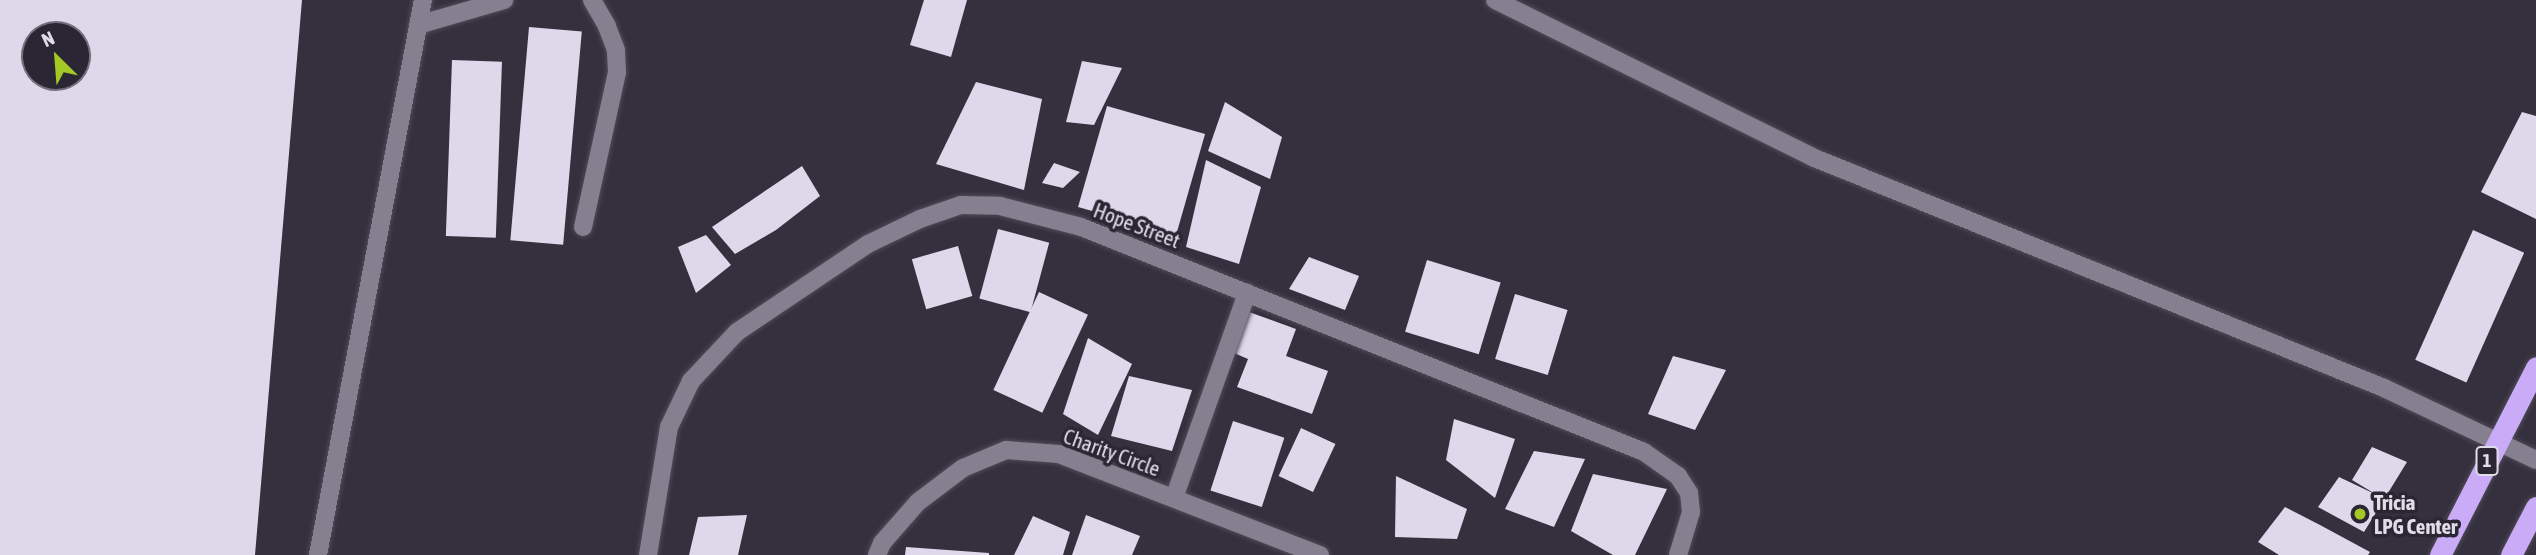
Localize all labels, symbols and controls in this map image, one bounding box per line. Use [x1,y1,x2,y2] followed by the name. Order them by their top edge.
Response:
[21,21,91,91] north arrow
[38,26,58,51] text: N
[1090,197,1184,253] street label: Hope Street
[1060,423,1164,481] street label: Charity Circle
[2475,446,2499,476] road number: 1
[2374,489,2457,539] place label: Tricia LPG Center
[2352,506,2368,522] marker: Tricia LPG Center

